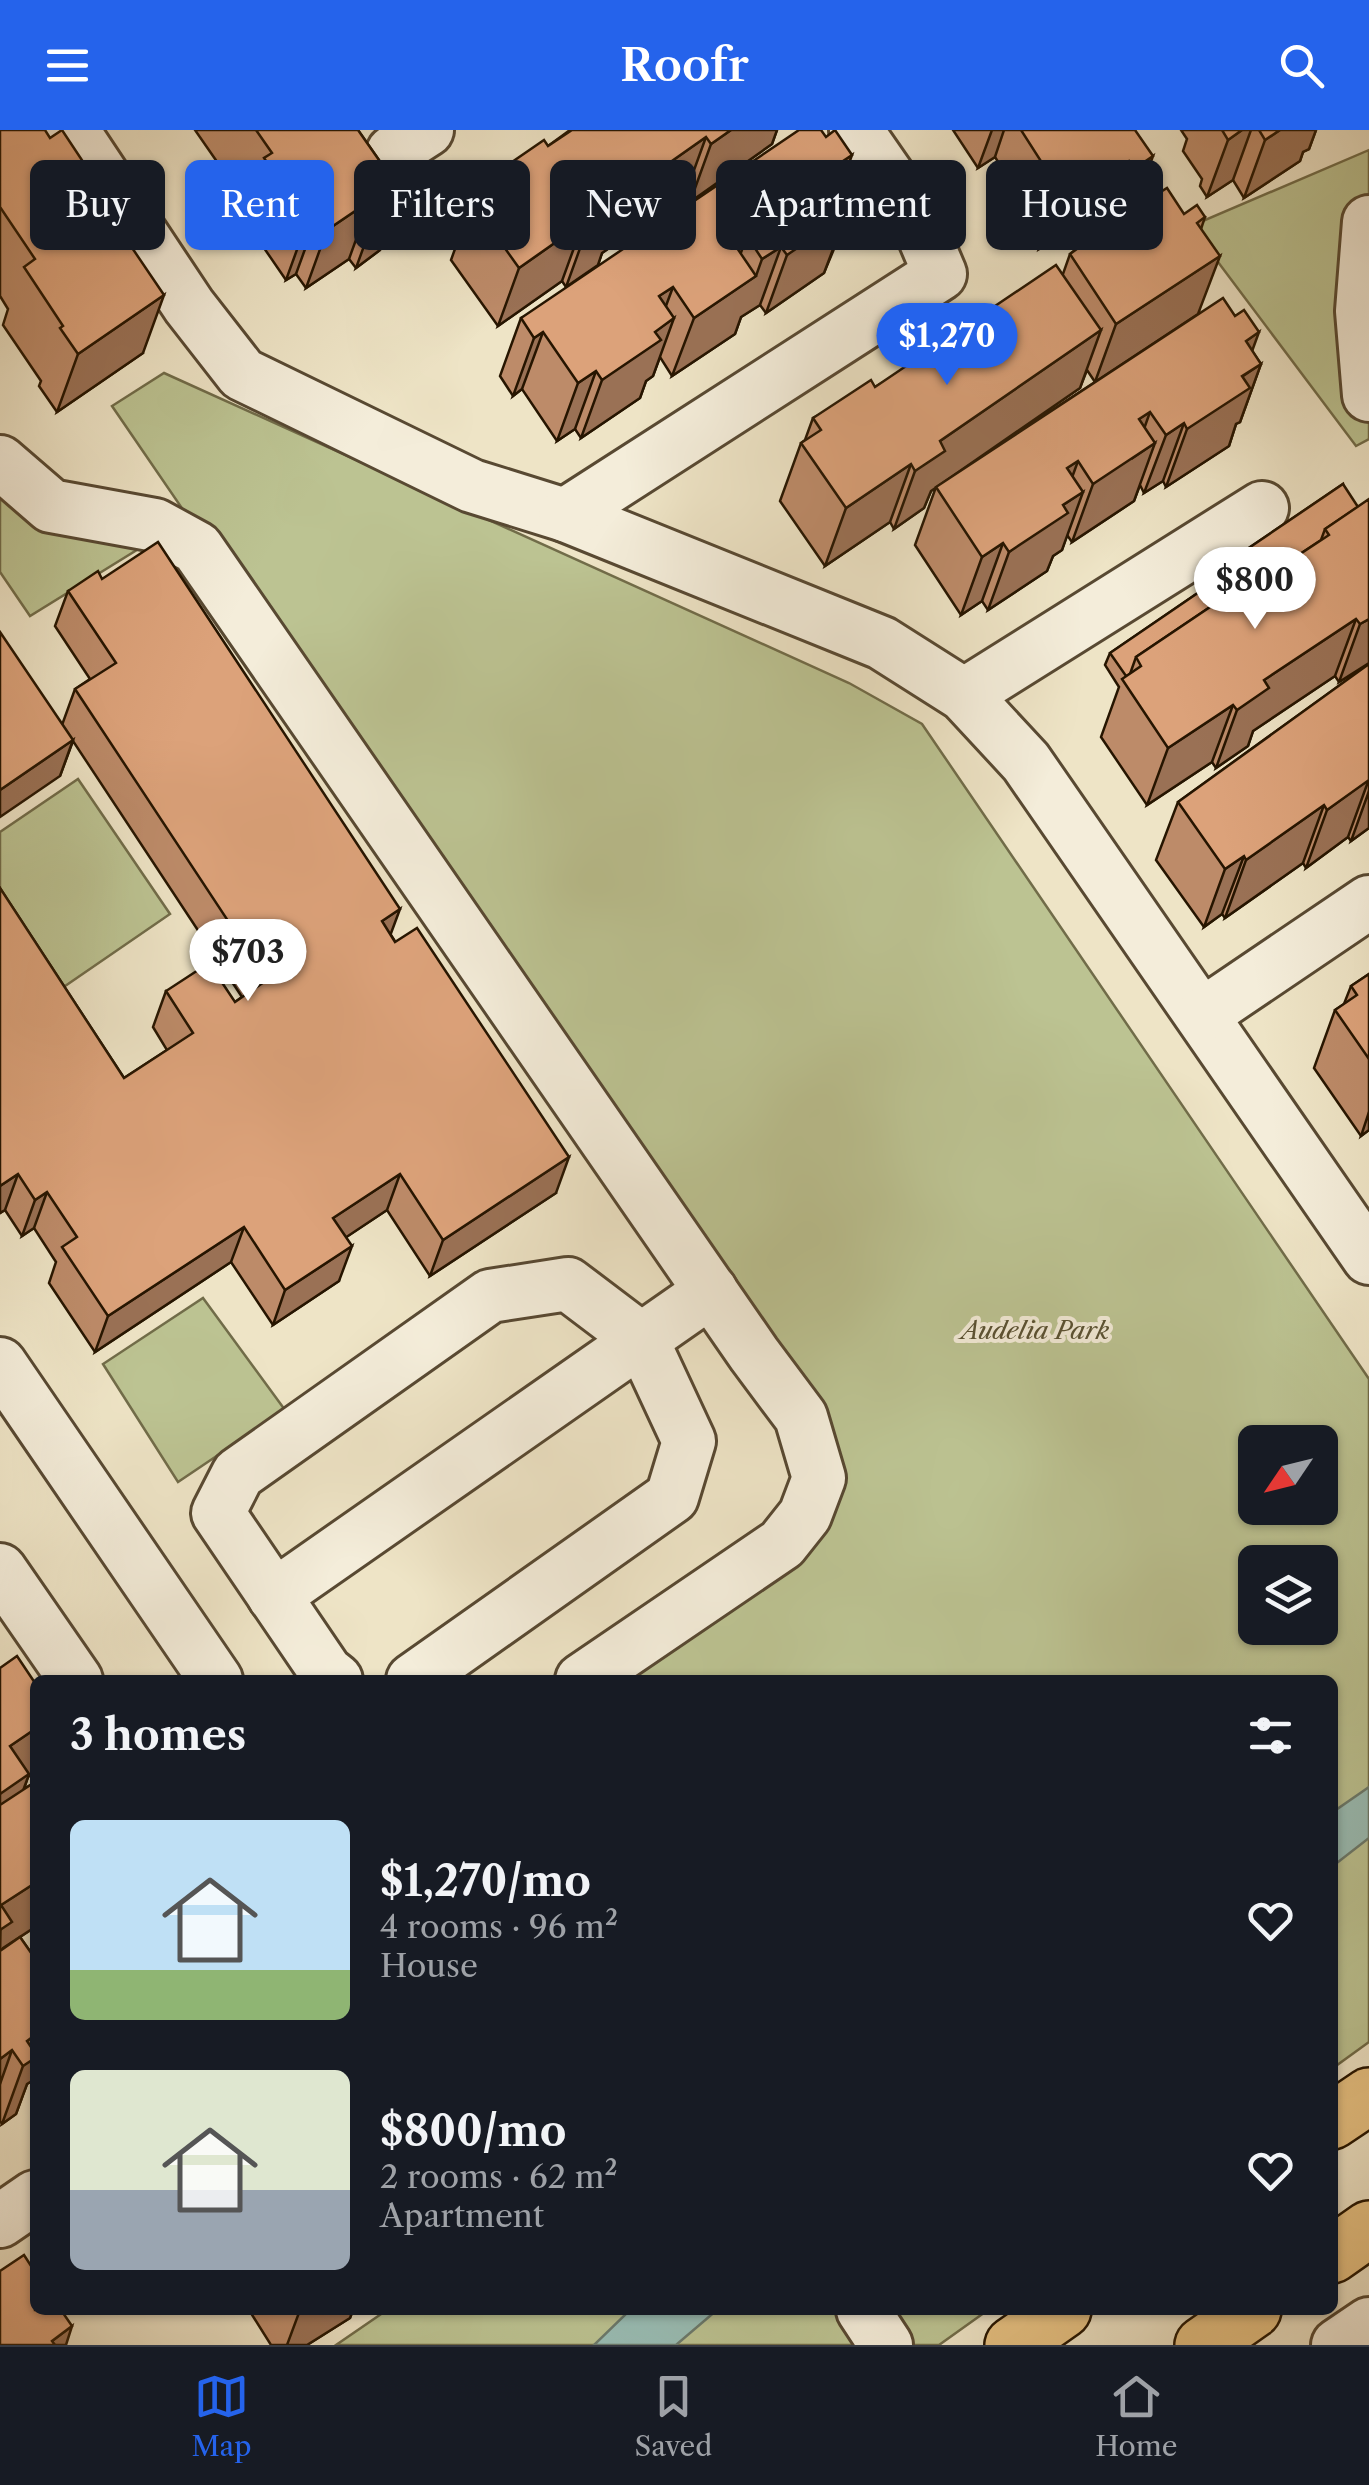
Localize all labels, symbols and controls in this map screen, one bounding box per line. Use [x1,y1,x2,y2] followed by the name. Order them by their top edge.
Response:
[620,37,749,93] text: Roofr
[40,38,95,93] icon: menu
[1274,38,1329,93] icon: search
[30,160,165,250] chip: Buy
[185,160,334,250] chip: Rent
[354,160,530,250] chip: Filters
[550,160,696,250] chip: New
[716,160,966,250] chip: Apartment
[986,160,1163,250] chip: House
[866,303,1028,388] pin: $1,270
[898,316,996,355] text: $1,270
[1196,547,1314,632] pin: $800
[1216,560,1294,599] text: $800
[189,919,307,1004] pin: $703
[211,932,285,971] text: $703
[957,1315,1109,1346] park label: Audelia Park
[1238,1425,1338,1525] north arrow
[1238,1425,1338,1645] map controls
[1238,1545,1338,1645] button: layers
[1243,1708,1298,1763] icon: filters
[70,1709,246,1761] text: 3 homes
[380,1855,591,1907] text: $1,270/mo
[150,1860,270,1980] icon: home
[1243,1893,1298,1948] icon: heart
[380,1907,618,1946] text: 4 rooms · 96 m²
[380,1946,478,1985] text: House
[380,2105,566,2157] text: $800/mo
[150,2110,270,2230] icon: home
[1243,2143,1298,2198] icon: heart
[380,2157,618,2196] text: 2 rooms · 62 m²
[380,2196,544,2235] text: Apartment
[191,2369,252,2463] tab: Map
[635,2369,712,2463] tab: Saved
[1095,2369,1178,2463] tab: Home

